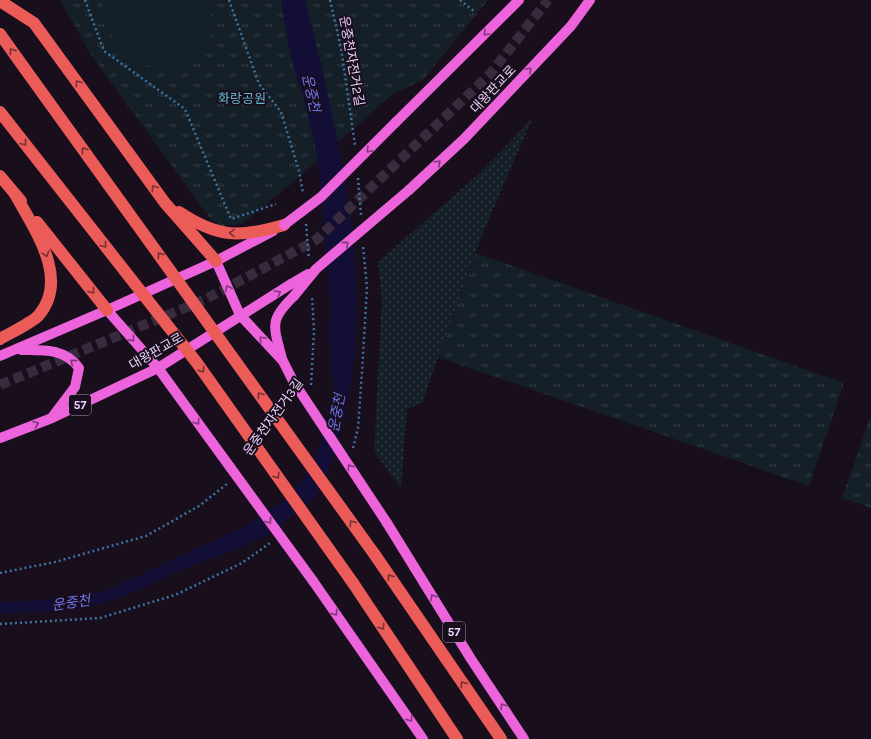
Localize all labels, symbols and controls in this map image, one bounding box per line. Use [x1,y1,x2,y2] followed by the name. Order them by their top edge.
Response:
[337,15,367,107] street label: 운중천자전거2길
[483,28,491,36] one-way arrow
[10,48,17,55] one-way arrow
[467,62,519,116] street label: 대왕판교로
[524,67,532,75] one-way arrow
[298,72,324,115] water label: 운중천
[76,81,83,88] one-way arrow
[218,91,266,106] park label: 화랑공원
[19,138,26,145] one-way arrow
[366,145,374,153] one-way arrow
[82,147,89,154] one-way arrow
[433,160,441,168] one-way arrow
[152,186,159,193] one-way arrow
[229,229,235,238] one-way arrow
[100,241,107,248] one-way arrow
[341,241,349,248] one-way arrow
[41,250,50,257] one-way arrow
[158,252,165,259] one-way arrow
[225,285,233,292] one-way arrow
[87,287,94,294] one-way arrow
[274,290,281,297] one-way arrow
[126,330,186,372] street label: 대왕판교로
[128,334,135,342] one-way arrow
[259,336,266,343] one-way arrow
[70,359,77,366] one-way arrow
[197,365,204,372] one-way arrow
[240,376,306,458] street label: 운중천자전거3길
[325,391,349,434] water label: 운중천
[257,392,265,399] one-way arrow
[69,395,91,415] road number: 57
[192,418,199,425] one-way arrow
[33,420,40,428] one-way arrow
[347,464,355,471] one-way arrow
[272,471,279,478] one-way arrow
[265,517,272,524] one-way arrow
[350,521,357,528] one-way arrow
[387,574,395,581] one-way arrow
[51,592,92,614] water label: 운중천
[430,594,438,601] one-way arrow
[330,608,337,615] one-way arrow
[443,622,465,642] road number: 57
[377,623,385,630] one-way arrow
[460,681,468,688] one-way arrow
[501,704,508,711] one-way arrow
[405,715,412,722] one-way arrow

